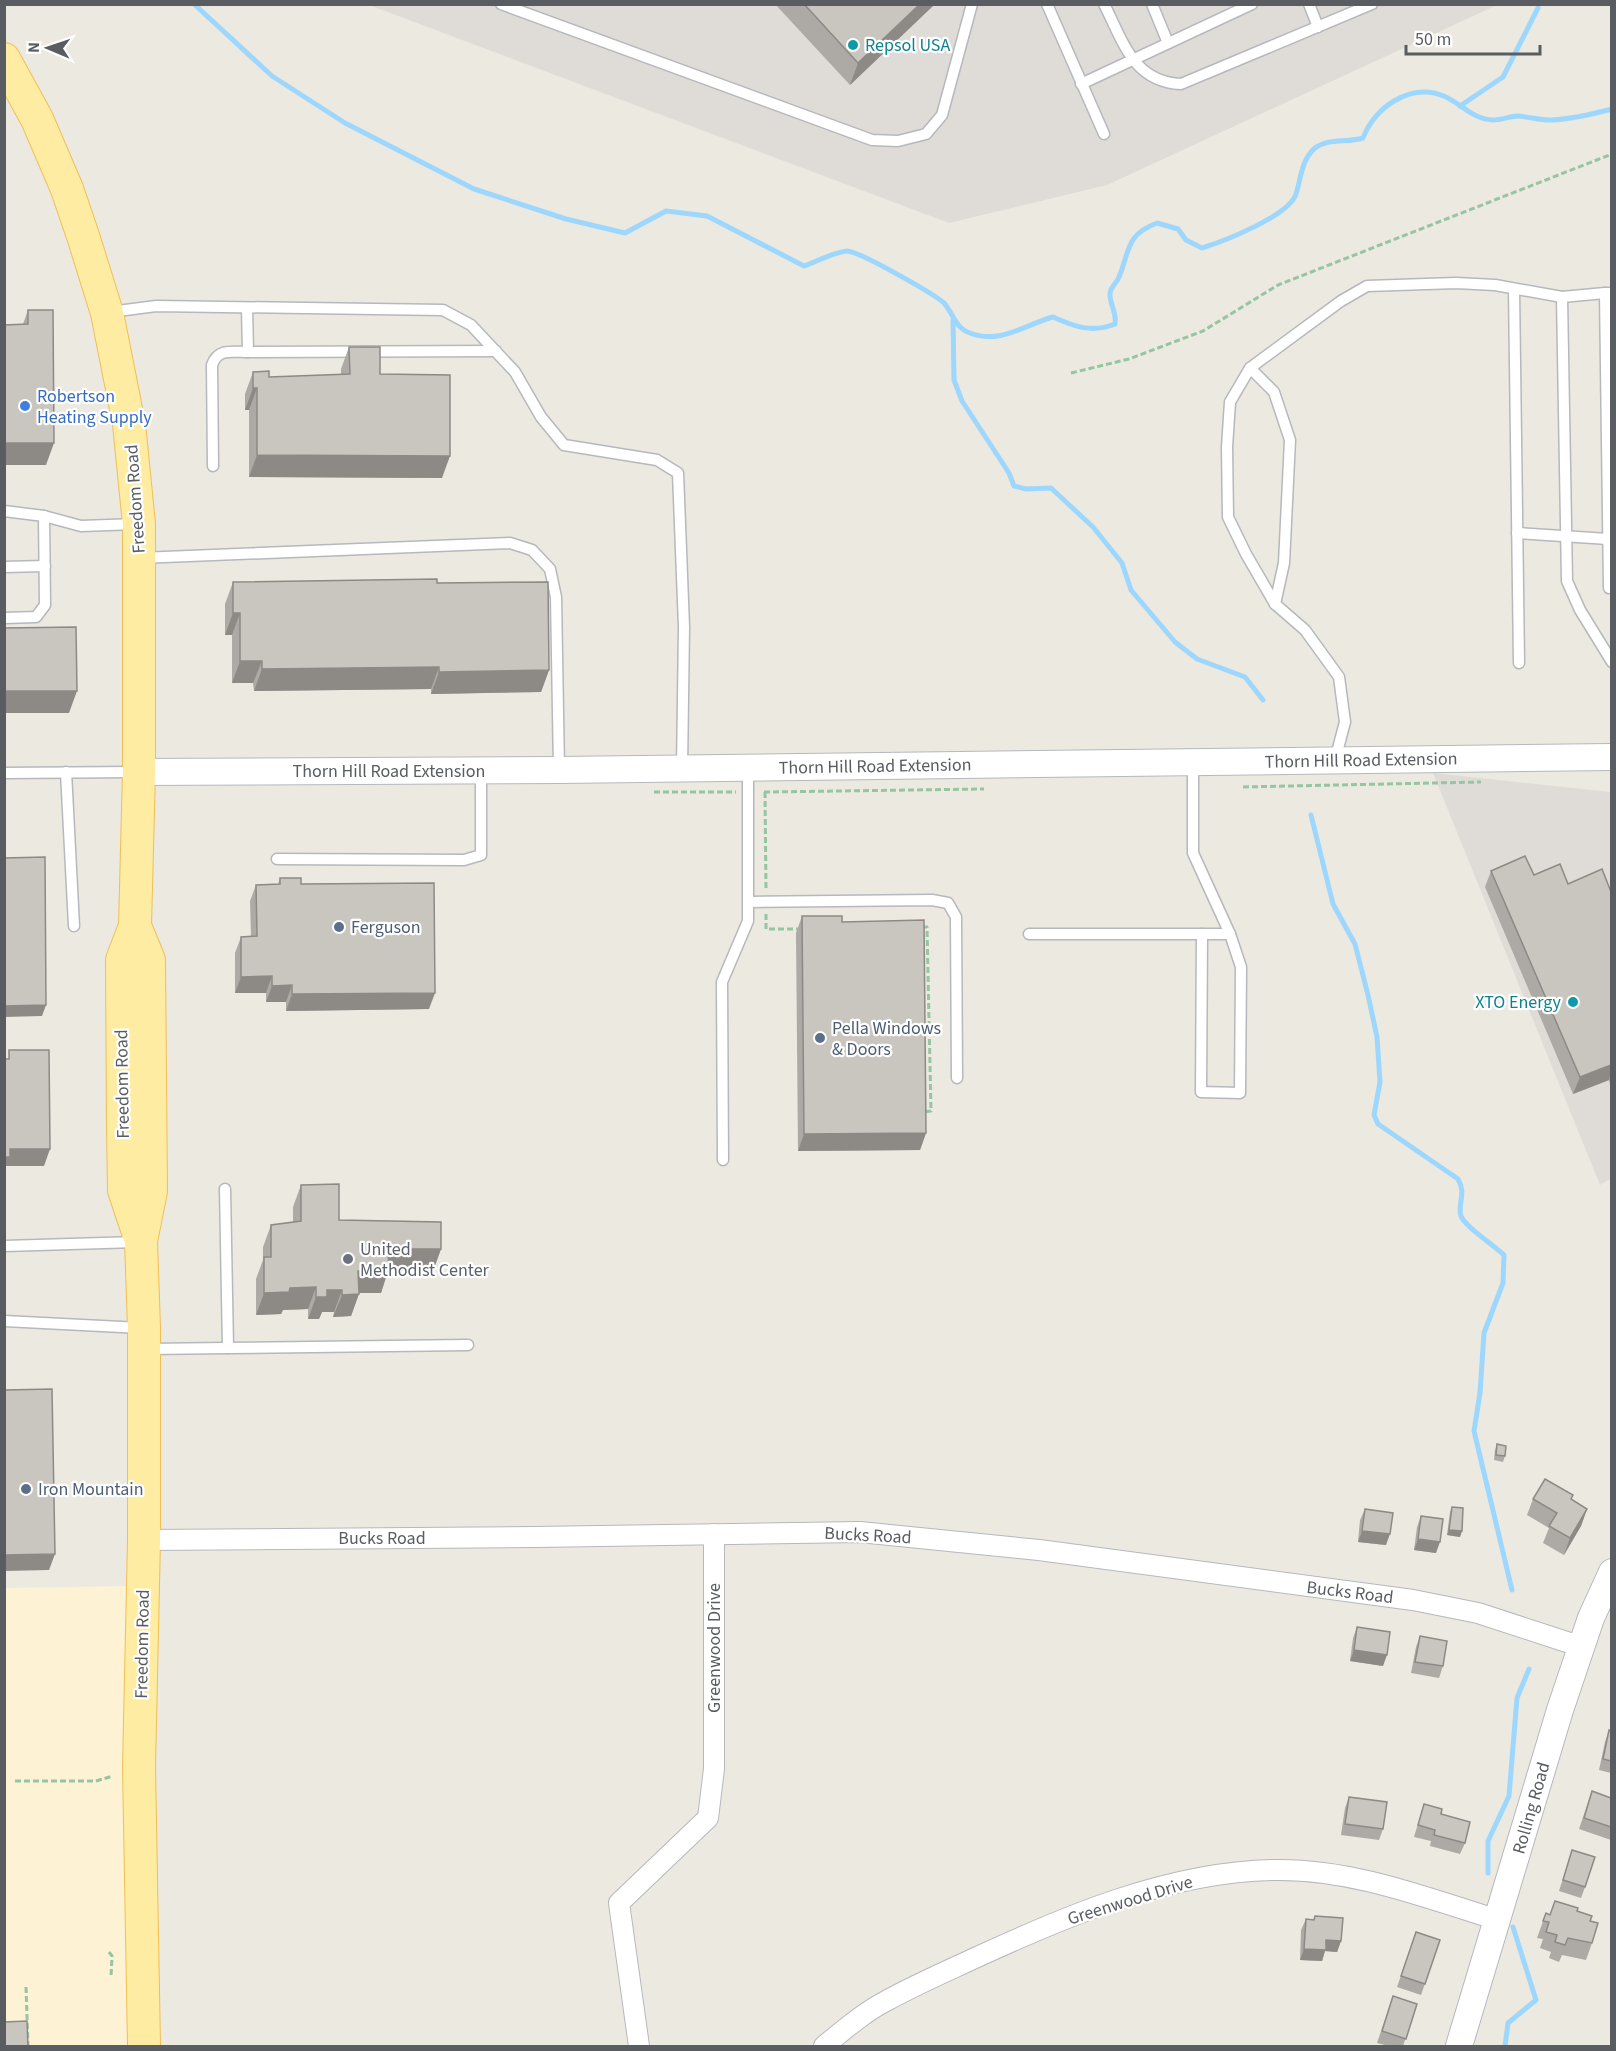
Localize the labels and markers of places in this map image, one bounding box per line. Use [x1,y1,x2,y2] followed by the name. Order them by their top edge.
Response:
[865,33,950,58] place label: Repsol USA
[846,38,860,52] marker: Repsol USA
[37,384,152,430] place label: Robertson Heating Supply
[18,399,32,413] marker: Robertson Heating Supply
[351,915,421,940] place label: Ferguson
[332,920,346,934] marker: Ferguson
[1475,990,1562,1015] place label: XTO Energy
[1566,995,1580,1009] marker: XTO Energy
[832,1016,941,1062] place label: Pella Windows & Doors
[813,1031,827,1045] marker: Pella Windows & Doors
[360,1237,490,1283] place label: United Methodist Center
[341,1252,355,1266] marker: United Methodist Center
[38,1477,144,1502] place label: Iron Mountain
[19,1482,33,1496] marker: Iron Mountain

